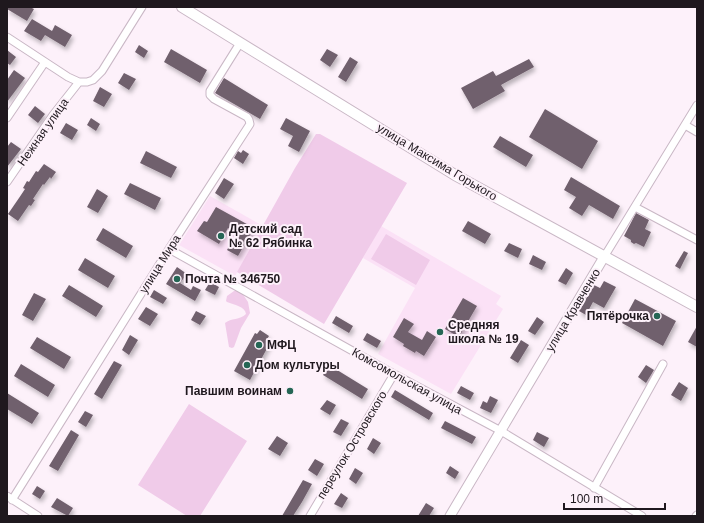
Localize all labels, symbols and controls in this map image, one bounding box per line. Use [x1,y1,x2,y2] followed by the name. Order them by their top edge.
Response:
[15,95,72,169] street label: Нежная улица
[374,121,500,204] street label: улица Максима Горького
[229,222,312,250] place label: Детский сад № 62 Рябинка
[216,231,226,241] marker: Детский сад № 62 Рябинка
[136,232,184,296] street label: улица Мира
[543,266,603,354] street label: улица Кравченко
[185,272,281,286] place label: Почта № 346750
[172,274,182,284] marker: Почта № 346750
[587,309,649,323] place label: Пятёрочка
[652,311,662,321] marker: Пятёрочка
[448,318,519,346] place label: Средняя школа № 19
[435,327,445,337] marker: Средняя школа № 19
[267,338,296,352] place label: МФЦ
[254,340,264,350] marker: МФЦ
[350,345,465,417] street label: Комсомольская улица
[255,358,340,372] place label: Дом культуры
[242,360,252,370] marker: Дом культуры
[185,384,282,398] place label: Павшим воинам
[285,386,295,396] marker: Павшим воинам
[314,388,390,502] street label: переулок Островского
[564,485,665,511] scale bar
[570,492,603,506] text: 100 m

